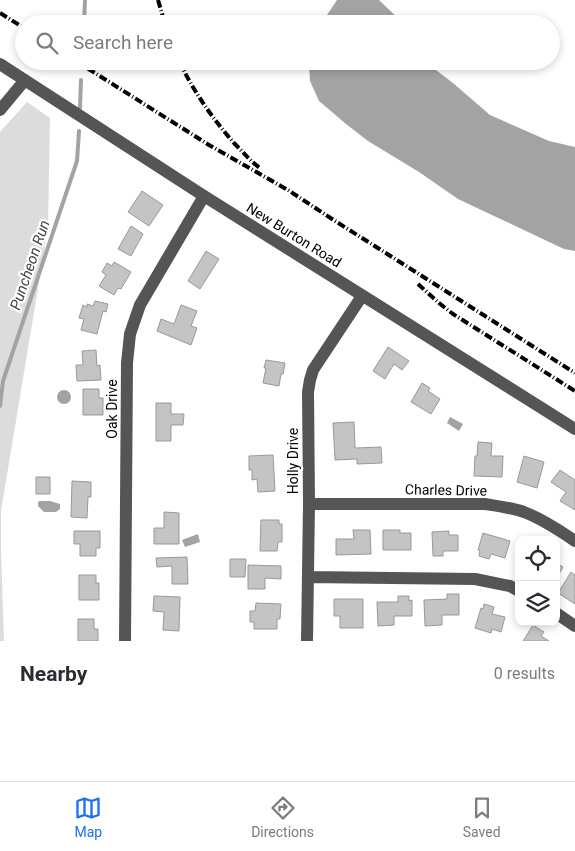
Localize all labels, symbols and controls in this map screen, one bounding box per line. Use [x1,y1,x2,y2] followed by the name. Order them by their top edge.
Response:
[15,15,560,70] search box
[33,29,61,57] icon: search
[73,31,173,54] text: Search here
[244,199,344,271] street label: New Burton Road
[6,218,54,312] water label: Puncheon Run
[104,379,120,439] street label: Oak Drive
[285,428,301,494] street label: Holly Drive
[405,481,487,499] street label: Charles Drive
[515,536,560,626] map controls
[515,536,560,581] button: locate
[515,581,560,626] button: layers
[20,662,87,686] text: Nearby
[494,664,555,683] text: 0 results
[74,794,102,840] tab: Map
[251,794,314,840] tab: Directions
[463,794,501,840] tab: Saved

